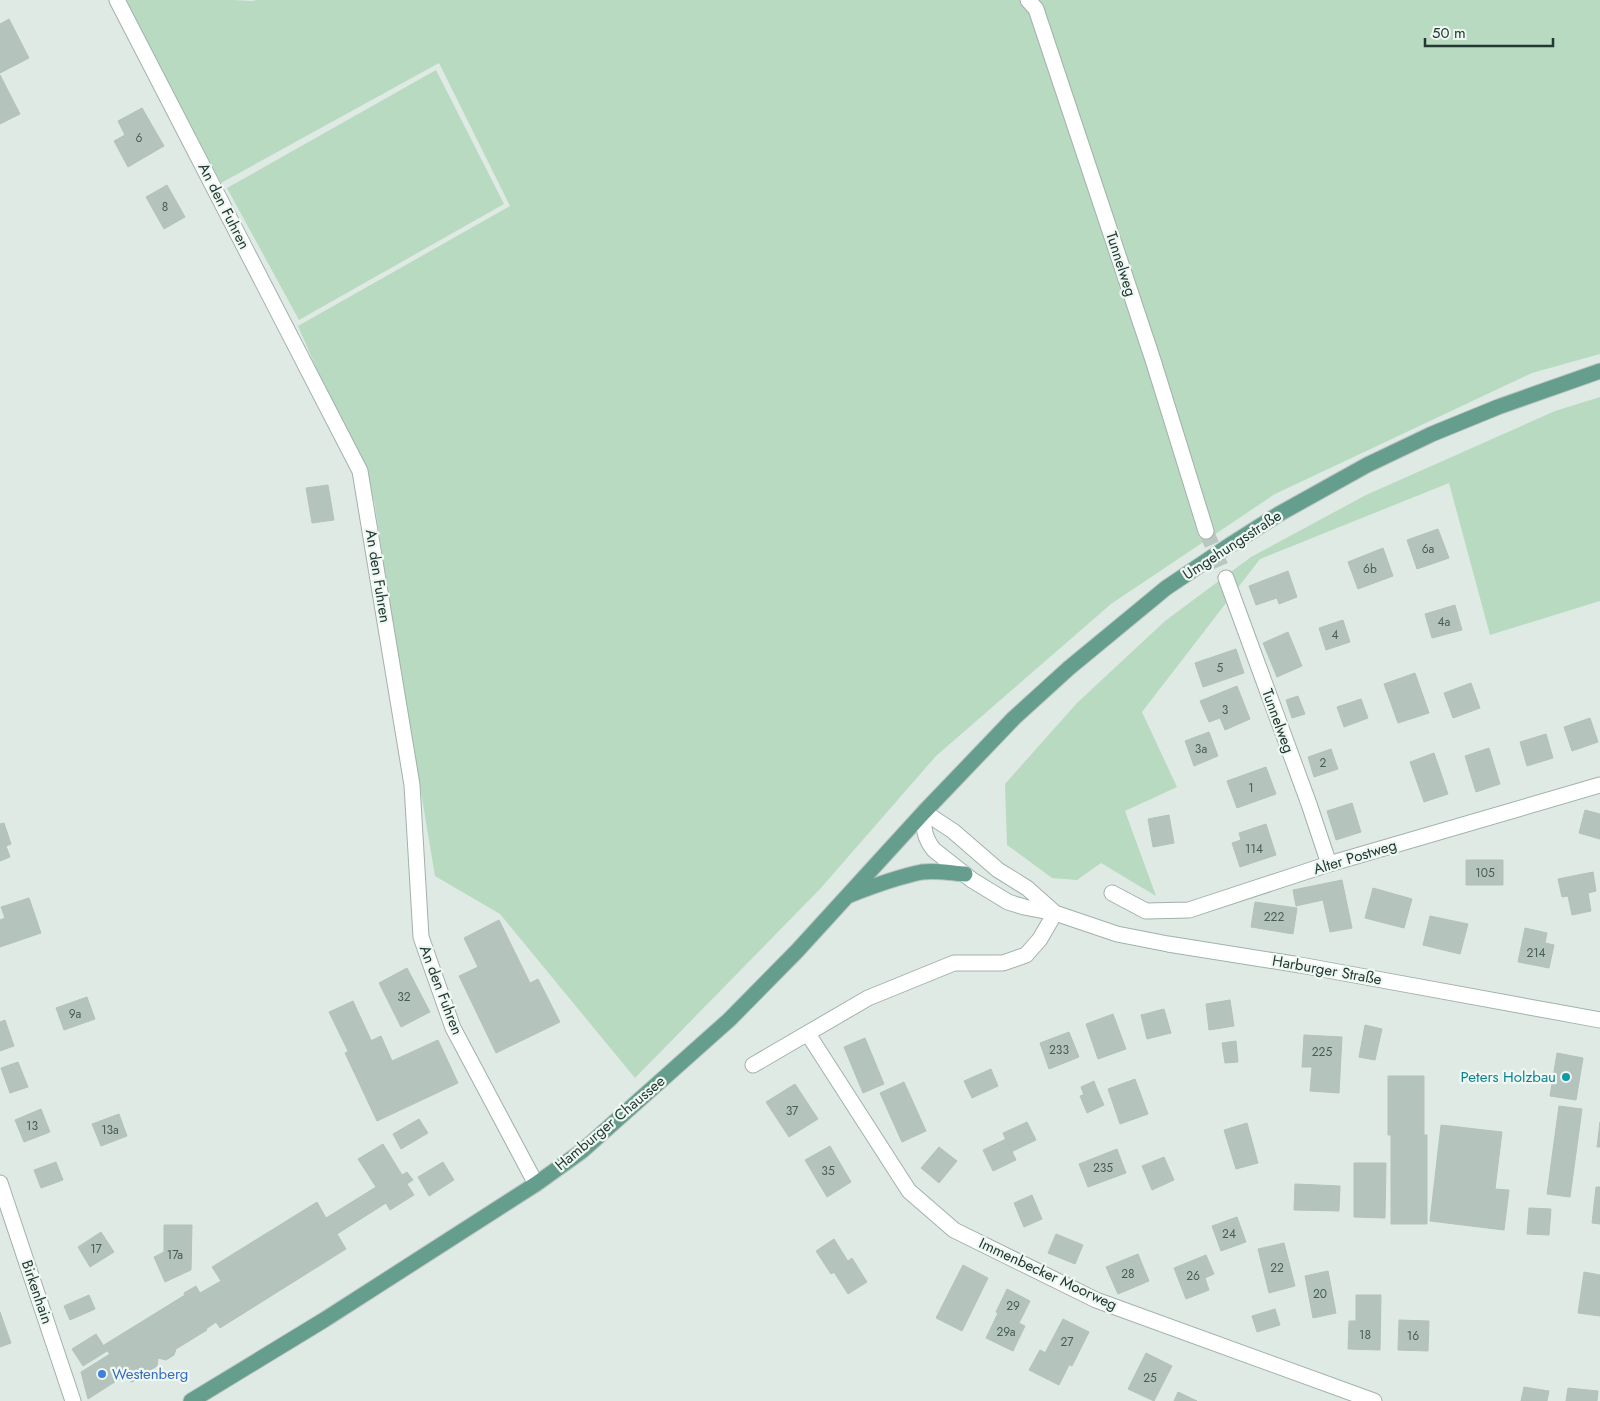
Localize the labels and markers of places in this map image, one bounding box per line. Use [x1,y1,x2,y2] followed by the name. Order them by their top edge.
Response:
[1461,1066,1556,1088] place label: Peters Holzbau
[1560,1071,1572,1083] marker: Peters Holzbau
[112,1363,188,1385] place label: Westenberg
[96,1368,108,1380] marker: Westenberg

